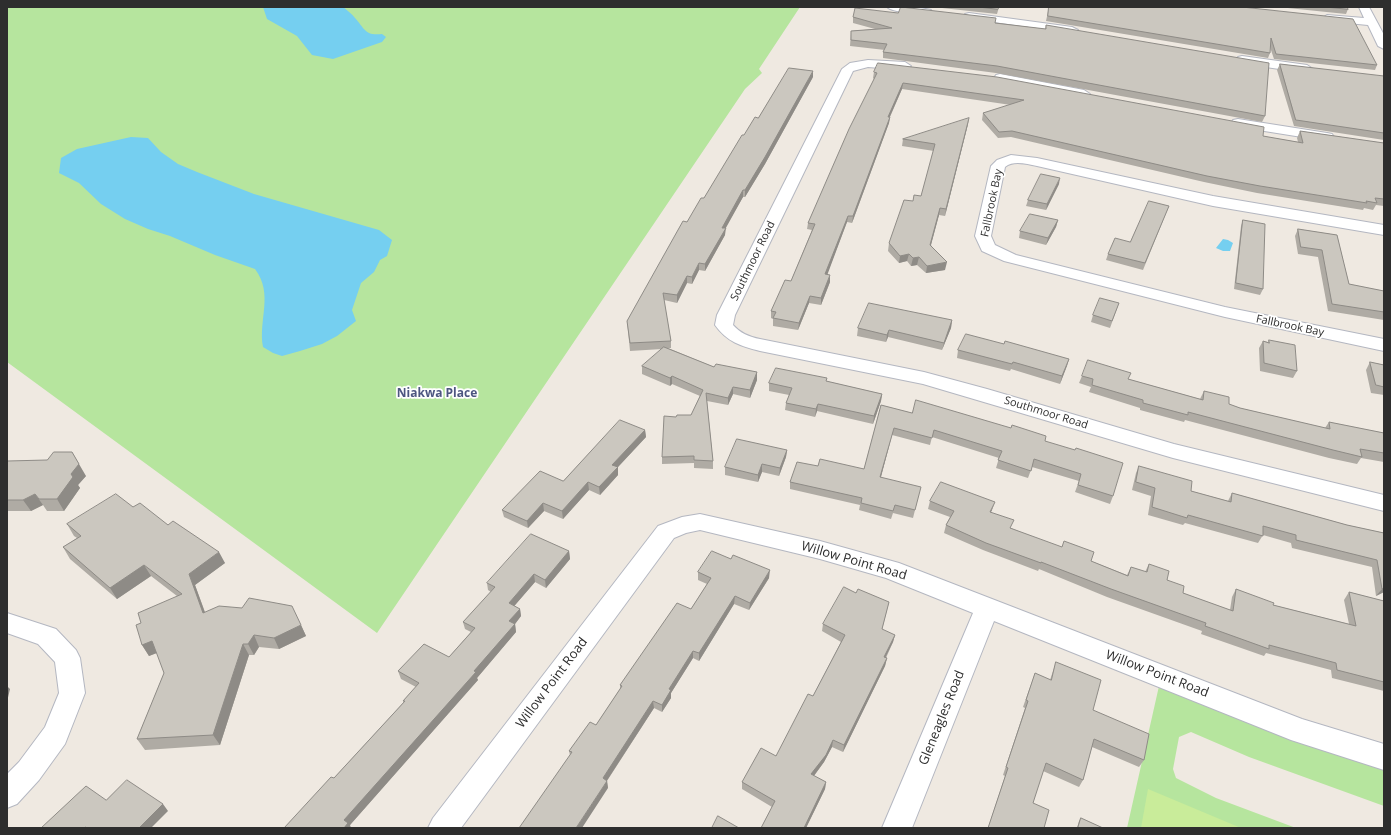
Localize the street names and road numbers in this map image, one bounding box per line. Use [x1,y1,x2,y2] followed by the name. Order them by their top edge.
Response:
[978,168,1006,238] street label: Fallbrook Bay
[728,219,778,303] street label: Southmoor Road
[1255,312,1325,340] street label: Fallbrook Bay
[1002,394,1090,432] street label: Southmoor Road
[799,538,909,584] street label: Willow Point Road
[513,635,591,731] street label: Willow Point Road
[1103,647,1211,701] street label: Willow Point Road
[916,668,968,768] street label: Gleneagles Road

